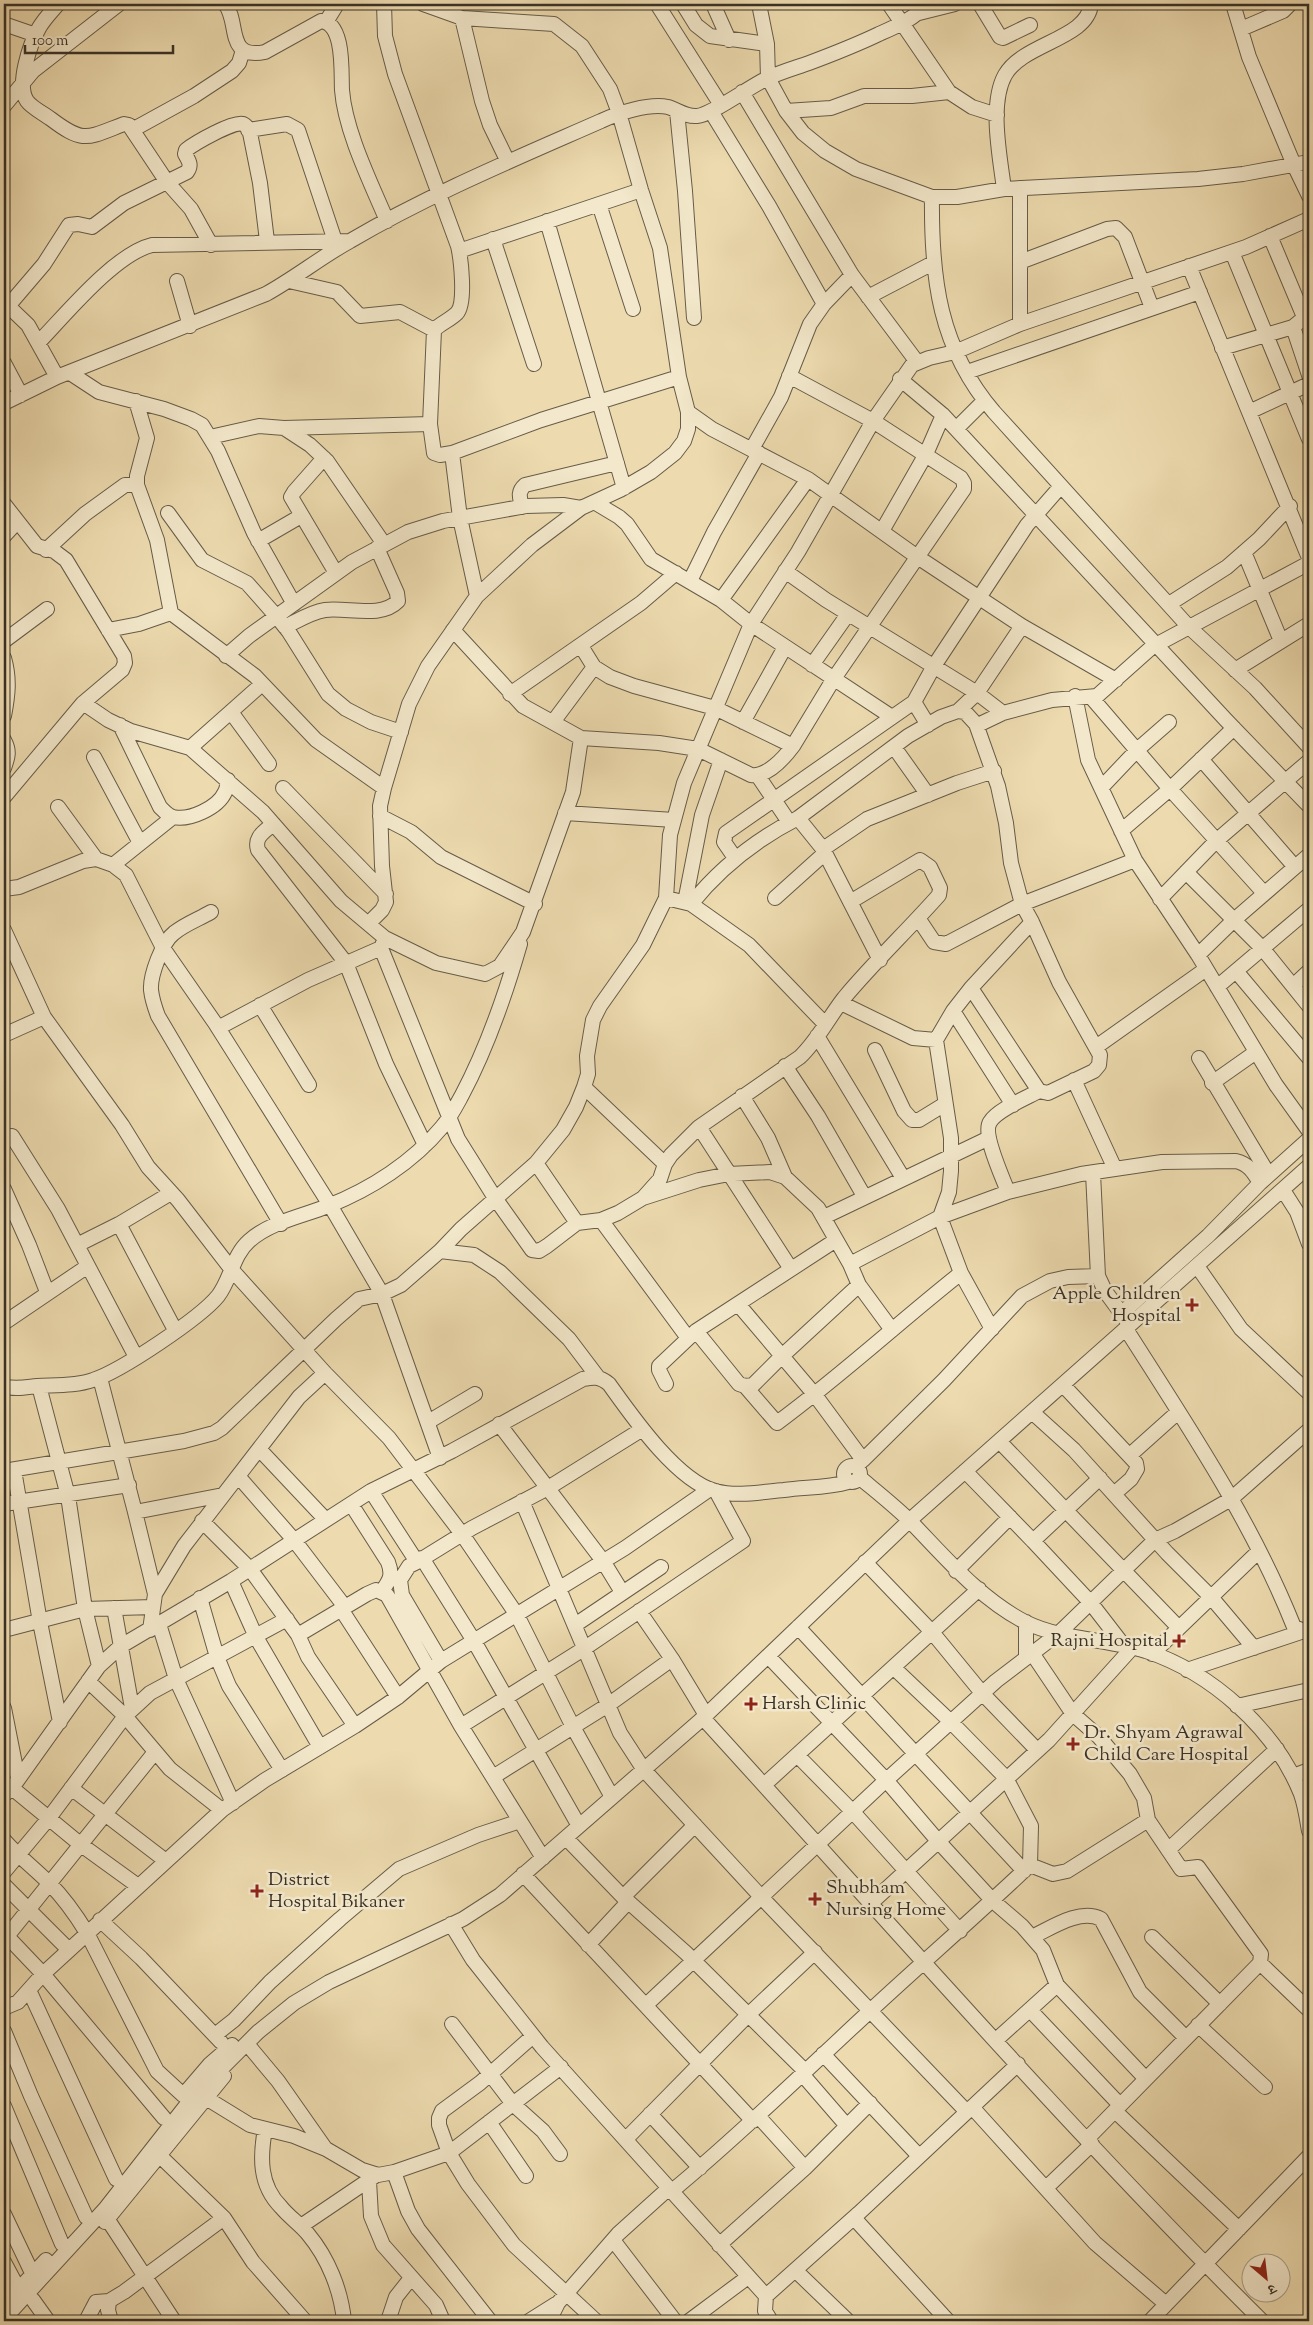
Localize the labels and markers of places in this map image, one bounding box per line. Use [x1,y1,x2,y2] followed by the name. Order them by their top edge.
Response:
[1052,1281,1181,1330] place label: Apple Children Hospital
[1185,1298,1199,1312] marker: Apple Children Hospital
[1051,1628,1168,1655] place label: Rajni Hospital
[1172,1634,1186,1648] marker: Rajni Hospital
[762,1691,867,1718] place label: Harsh Clinic
[744,1697,758,1711] marker: Harsh Clinic
[1084,1720,1249,1769] place label: Dr. Shyam Agrawal Child Care Hospital
[1066,1737,1080,1751] marker: Dr. Shyam Agrawal Child Care Hospital
[268,1867,405,1916] place label: District Hospital Bikaner
[826,1875,946,1924] place label: Shubham Nursing Home
[250,1884,264,1898] marker: District Hospital Bikaner
[808,1892,822,1906] marker: Shubham Nursing Home

